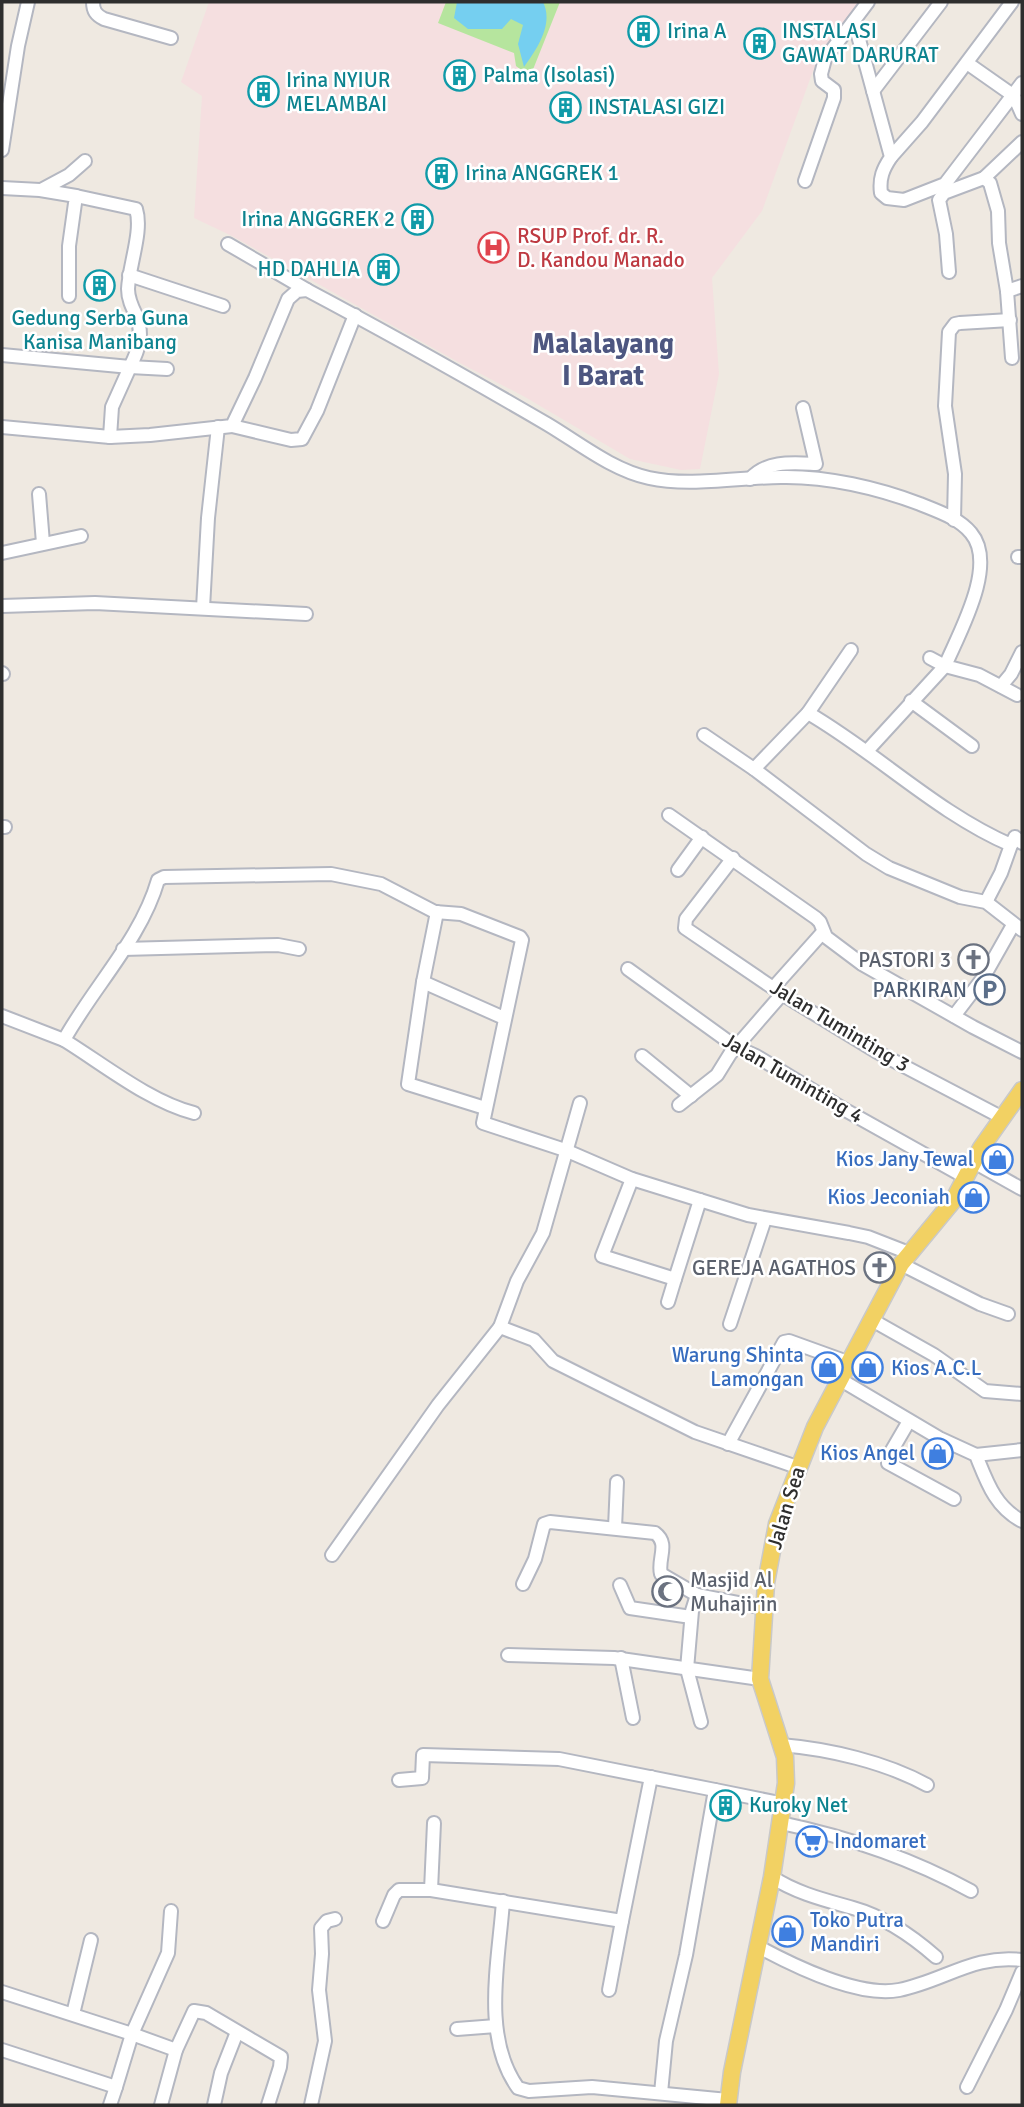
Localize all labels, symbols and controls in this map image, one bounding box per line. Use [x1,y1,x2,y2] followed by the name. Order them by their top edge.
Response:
[627,14,661,48] building icon: Irina A
[667,18,727,44] place label: Irina A
[782,18,939,68] place label: INSTALASI GAWAT DARURAT
[742,26,776,60] building icon: INSTALASI GAWAT DARURAT
[443,58,477,92] building icon: Palma (Isolasi)
[483,62,615,88] place label: Palma (Isolasi)
[286,67,390,117] place label: Irina NYIUR MELAMBAI
[246,75,280,109] building icon: Irina NYIUR MELAMBAI
[548,90,582,124] building icon: INSTALASI GIZI
[588,94,725,120] place label: INSTALASI GIZI
[425,156,459,190] building icon: Irina ANGGREK 1
[465,160,619,186] place label: Irina ANGGREK 1
[401,202,435,236] building icon: Irina ANGGREK 2
[241,206,395,232] place label: Irina ANGGREK 2
[517,223,685,273] place label: RSUP Prof. dr. R. D. Kandou Manado
[477,231,511,265] hospital icon: RSUP Prof. dr. R. D. Kandou Manado
[366,252,400,286] building icon: HD DAHLIA
[258,256,360,282] place label: HD DAHLIA
[83,269,117,303] building icon: Gedung Serba Guna Kanisa Manibang
[11,305,189,355] place label: Gedung Serba Guna Kanisa Manibang
[532,327,674,393] district label: Malalayang I Barat
[957,943,991,977] church icon: PASTORI 3
[858,947,951,973] place label: PASTORI 3
[973,973,1007,1007] parking icon: PARKIRAN
[766,974,914,1078] street label: Jalan Tuminting 3
[873,977,967,1003] place label: PARKIRAN
[718,1027,868,1129] street label: Jalan Tuminting 4
[980,1142,1014,1176] shop icon: Kios Jany Tewal
[835,1146,974,1172] place label: Kios Jany Tewal
[956,1180,990,1214] shop icon: Kios Jeconiah
[827,1184,950,1210] place label: Kios Jeconiah
[862,1251,896,1285] church icon: GEREJA AGATHOS
[692,1255,856,1281] place label: GEREJA AGATHOS
[672,1342,804,1392] place label: Warung Shinta Lamongan
[810,1350,844,1384] shop icon: Warung Shinta Lamongan
[851,1351,885,1385] shop icon: Kios A.C.L
[891,1355,982,1381] place label: Kios A.C.L
[921,1436,955,1470] shop icon: Kios Angel
[820,1440,915,1466] place label: Kios Angel
[761,1463,811,1553] street label: Jalan Sea
[690,1567,777,1617] place label: Masjid Al Muhajirin
[650,1575,684,1609] mosque icon: Masjid Al Muhajirin
[709,1788,743,1822] building icon: Kuroky Net
[749,1792,848,1818] place label: Kuroky Net
[794,1824,828,1858] supermarket icon: Indomaret
[834,1828,926,1854] place label: Indomaret
[810,1907,904,1957] place label: Toko Putra Mandiri
[770,1915,804,1949] shop icon: Toko Putra Mandiri

